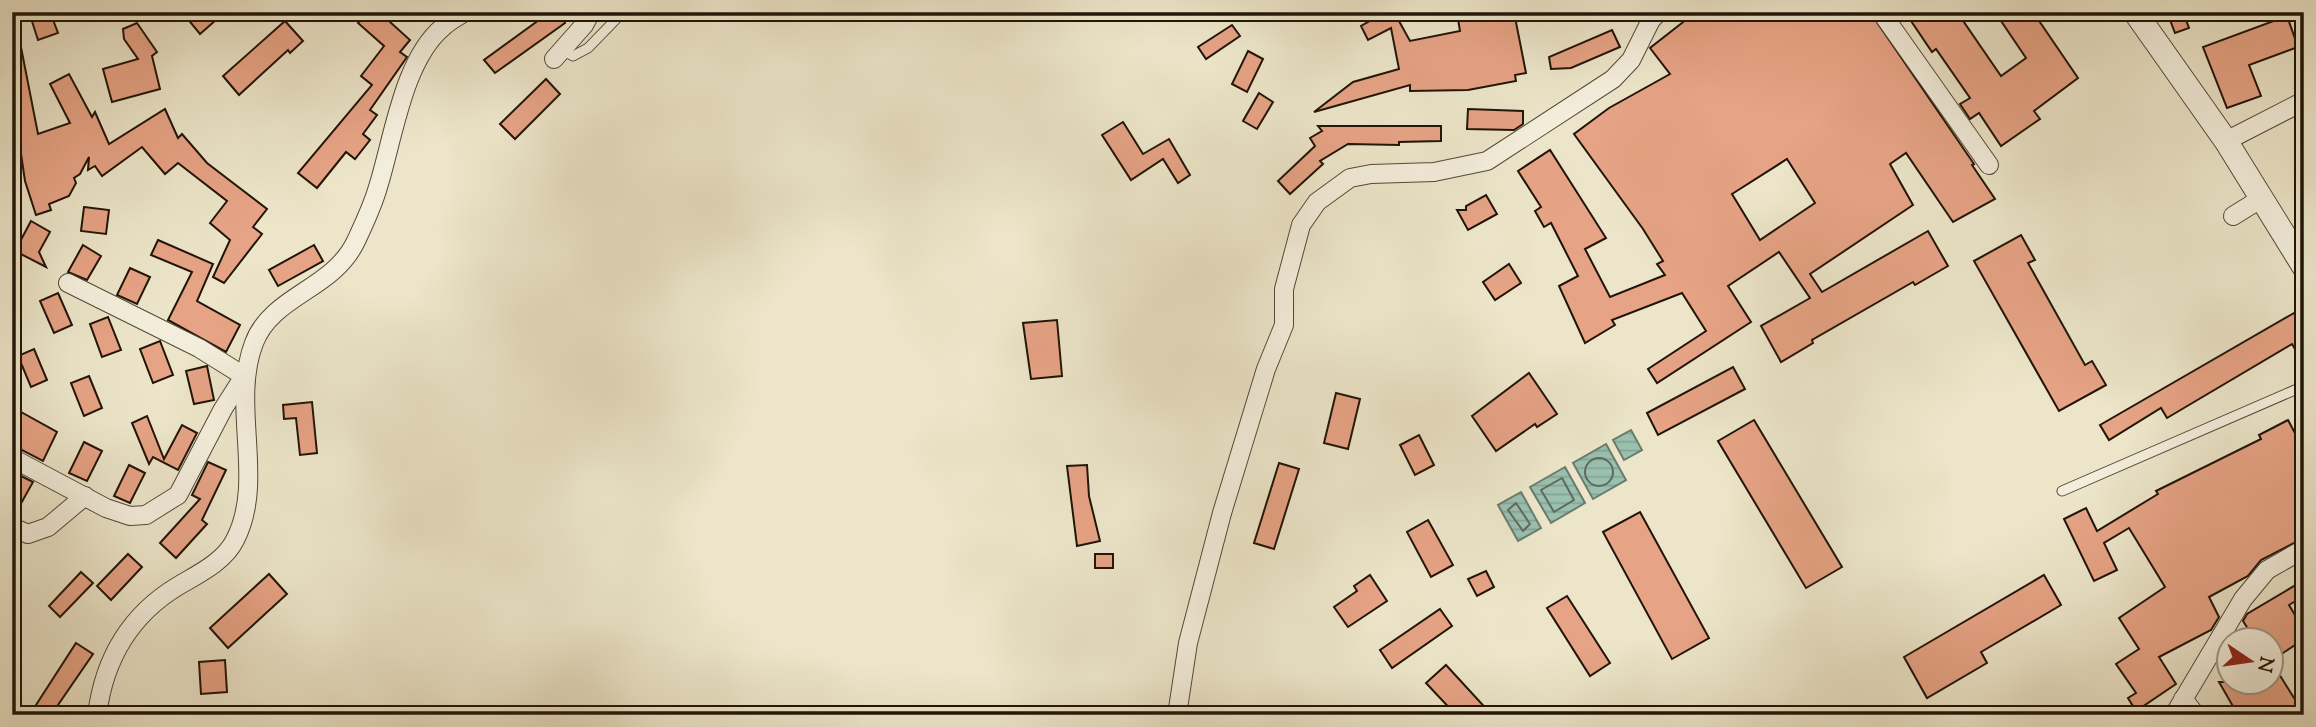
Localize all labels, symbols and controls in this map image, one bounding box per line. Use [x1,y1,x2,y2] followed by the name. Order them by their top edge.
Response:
[2214,626,2284,696] north arrow
[2249,654,2279,675] text: N

